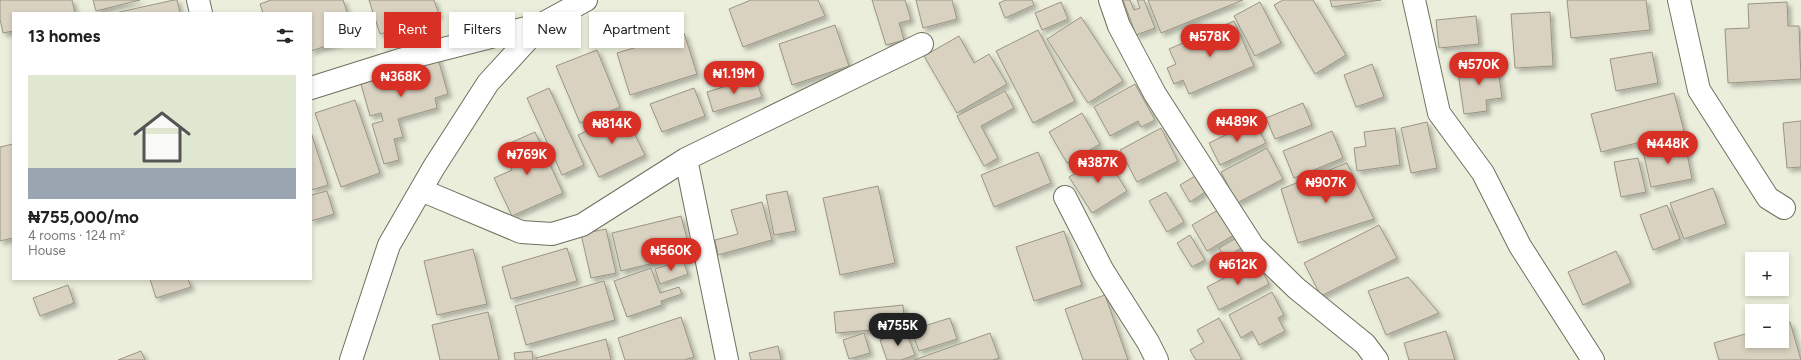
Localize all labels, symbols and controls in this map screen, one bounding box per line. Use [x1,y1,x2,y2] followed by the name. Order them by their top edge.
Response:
[324,12,376,48] chip: Buy
[384,12,441,48] chip: Rent
[449,12,515,48] chip: Filters
[523,12,581,48] chip: New
[589,12,684,48] chip: Apartment
[1182,24,1238,58] pin: ₦578K
[274,25,296,47] icon: filters
[28,26,100,46] text: 13 homes
[1190,29,1230,44] text: ₦578K
[1451,52,1507,86] pin: ₦570K
[1458,57,1500,72] text: ₦570K
[701,61,767,95] pin: ₦1.19M
[373,64,429,98] pin: ₦368K
[713,66,755,81] text: ₦1.19M
[381,69,421,84] text: ₦368K
[126,101,198,173] icon: home
[1209,109,1265,143] pin: ₦489K
[584,111,640,145] pin: ₦814K
[1216,114,1258,129] text: ₦489K
[592,116,632,131] text: ₦814K
[1640,131,1696,165] pin: ₦448K
[1647,136,1689,151] text: ₦448K
[499,142,555,176] pin: ₦769K
[507,147,547,162] text: ₦769K
[1070,150,1126,184] pin: ₦387K
[1078,155,1118,170] text: ₦387K
[1298,170,1354,204] pin: ₦907K
[1305,175,1347,190] text: ₦907K
[28,207,139,227] text: ₦755,000/mo
[28,228,125,243] text: 4 rooms · 124 m²
[643,238,699,272] pin: ₦560K
[28,243,66,258] text: House
[650,243,692,258] text: ₦560K
[1210,252,1266,286] pin: ₦612K
[1745,252,1789,348] map controls
[1745,252,1789,296] button: +
[1219,257,1257,272] text: ₦612K
[1745,304,1789,348] button: −
[870,313,926,347] pin: ₦755K
[878,318,918,333] text: ₦755K

